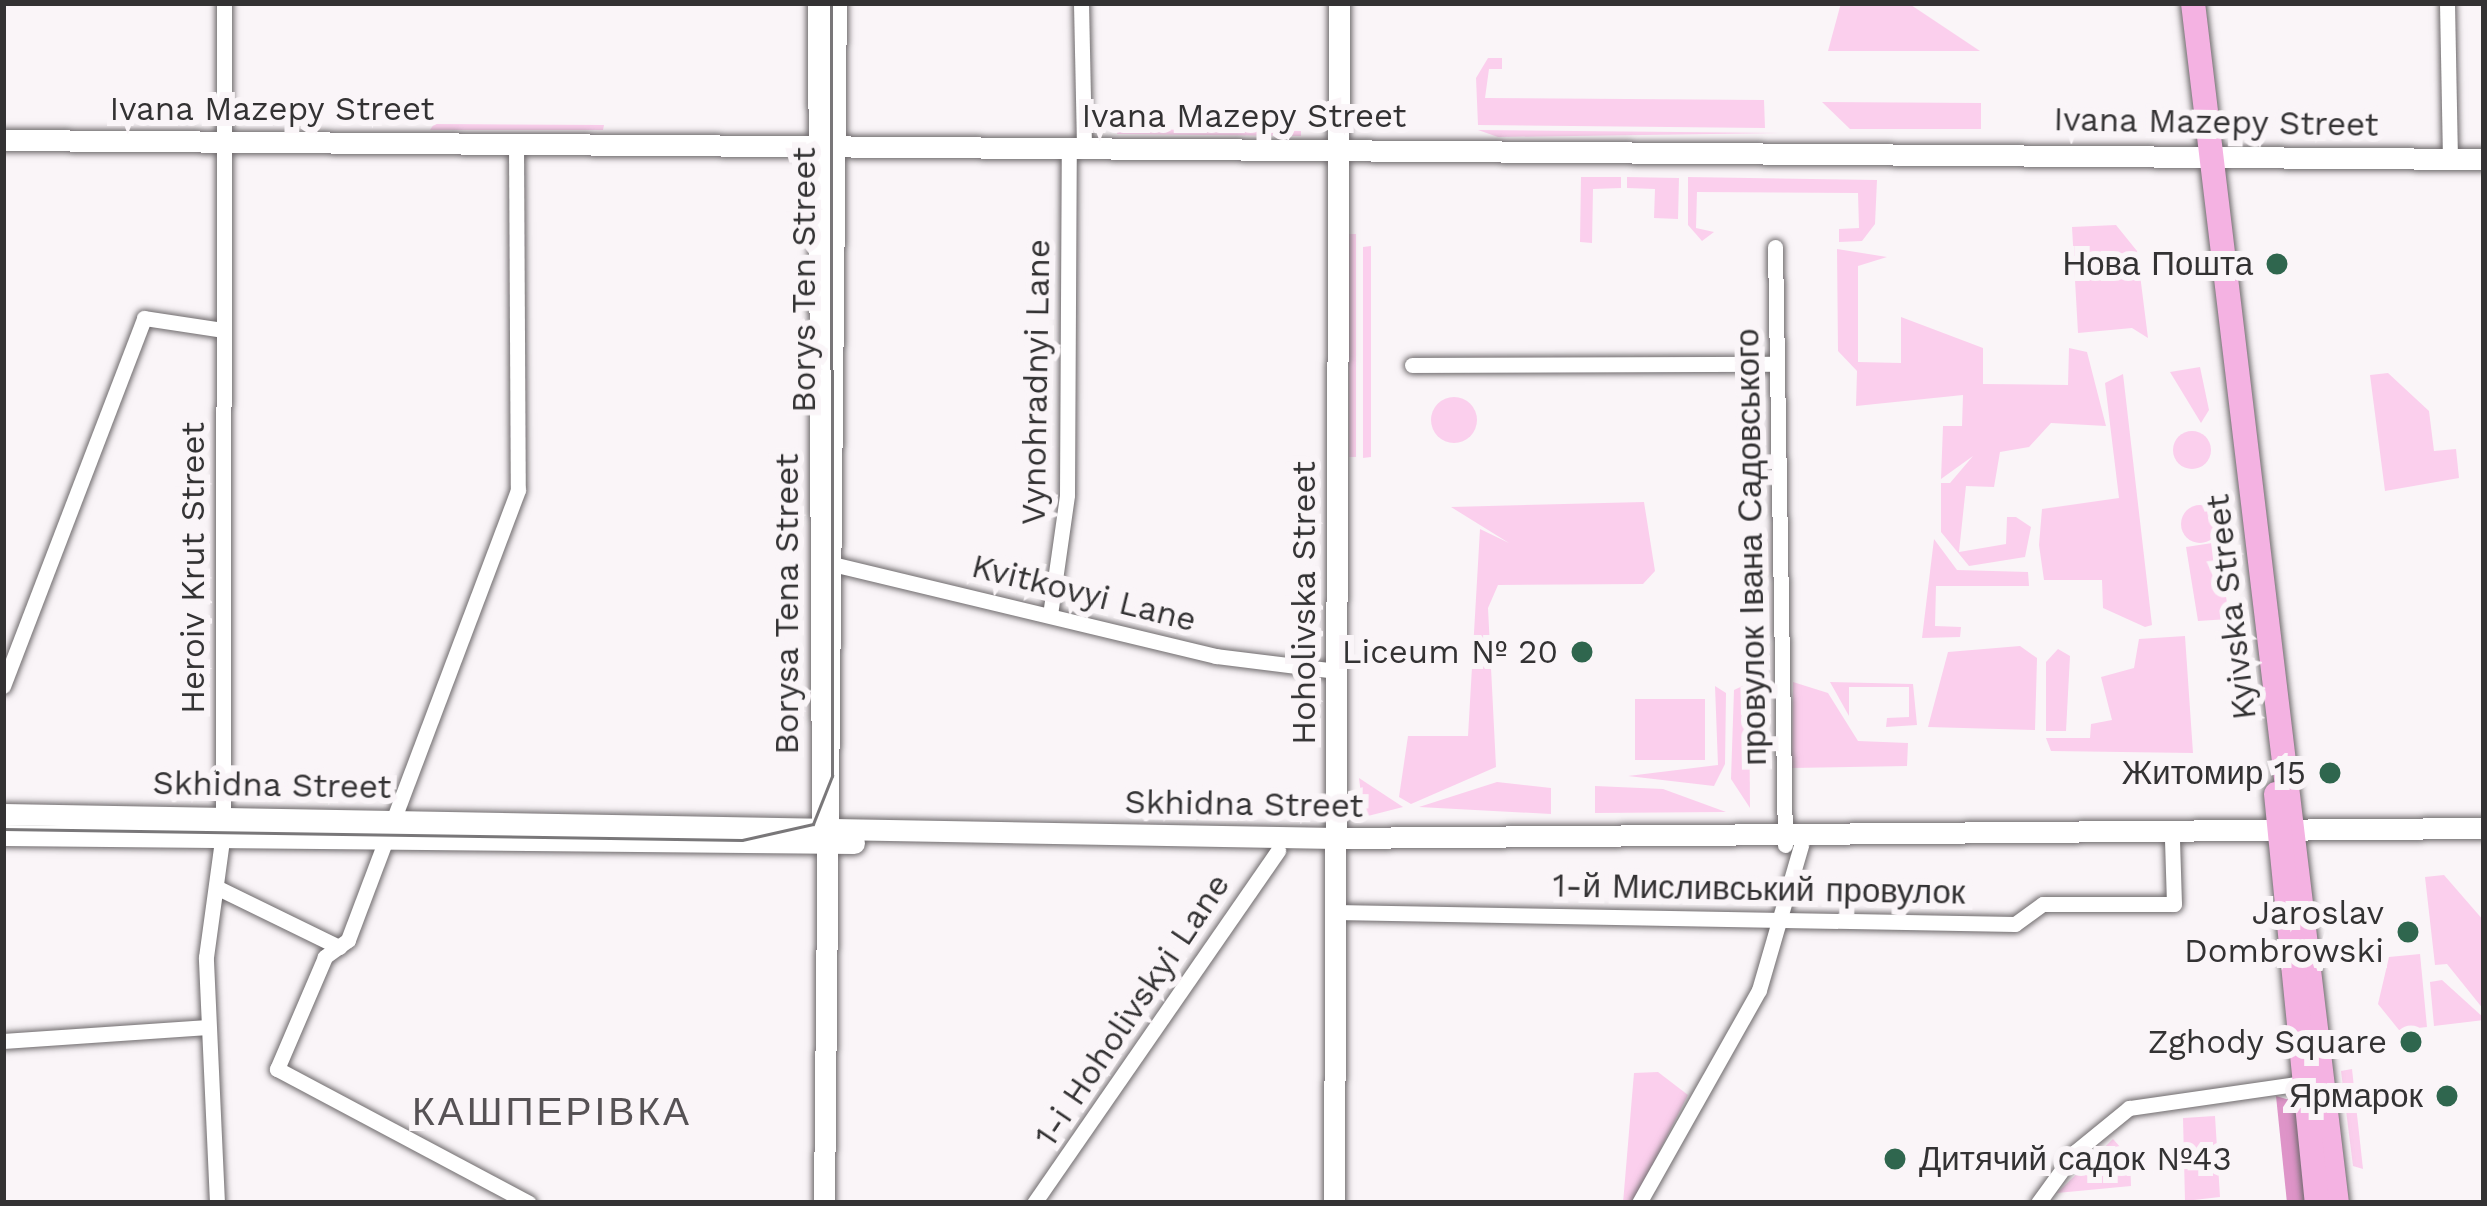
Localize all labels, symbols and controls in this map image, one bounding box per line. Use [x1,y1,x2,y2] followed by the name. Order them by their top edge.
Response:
[109,89,435,129] street label: Ivana Mazepy Street
[1081,96,1407,136] street label: Ivana Mazepy Street
[2052,99,2380,145] street label: Ivana Mazepy Street
[784,147,824,413] street label: Borys Ten Street
[1014,239,1058,525] street label: Vynohradnyi Lane
[2062,244,2253,284] place label: Нова Пошта
[2264,251,2290,277] marker: Нова Пошта
[1727,328,1775,766] street label: провулок Івана Садовського
[173,422,213,714] street label: Heroiv Krut Street
[767,452,807,756] street label: Borysa Tena Street
[1284,461,1324,745] street label: Hoholivska Street
[2197,492,2265,722] street label: Kyivska Street
[968,546,1200,640] street label: Kvitkovyi Lane
[1342,632,1558,672] place label: Liceum № 20
[1569,639,1595,665] marker: Liceum № 20
[2121,753,2306,793] place label: Житомир 15
[2317,760,2343,786] marker: Житомир 15
[152,763,392,807] street label: Skhidna Street
[1124,782,1364,826] street label: Skhidna Street
[1026,866,1238,1154] street label: 1-i Hoholivskyi Lane
[1552,866,1966,912] street label: 1-й Мисливський провулок
[2184,893,2384,971] place label: Jaroslav Dombrowski
[2395,919,2421,945] marker: Jaroslav Dombrowski
[2147,1022,2387,1062] place label: Zghody Square
[2398,1029,2424,1055] marker: Zghody Square
[2289,1076,2423,1116] place label: Ярмарок
[2434,1083,2460,1109] marker: Ярмарок
[412,1089,692,1135] district label: КАШПЕРІВКА
[1919,1139,2232,1179] place label: Дитячий садок №43
[1882,1146,1908,1172] marker: Дитячий садок №43

